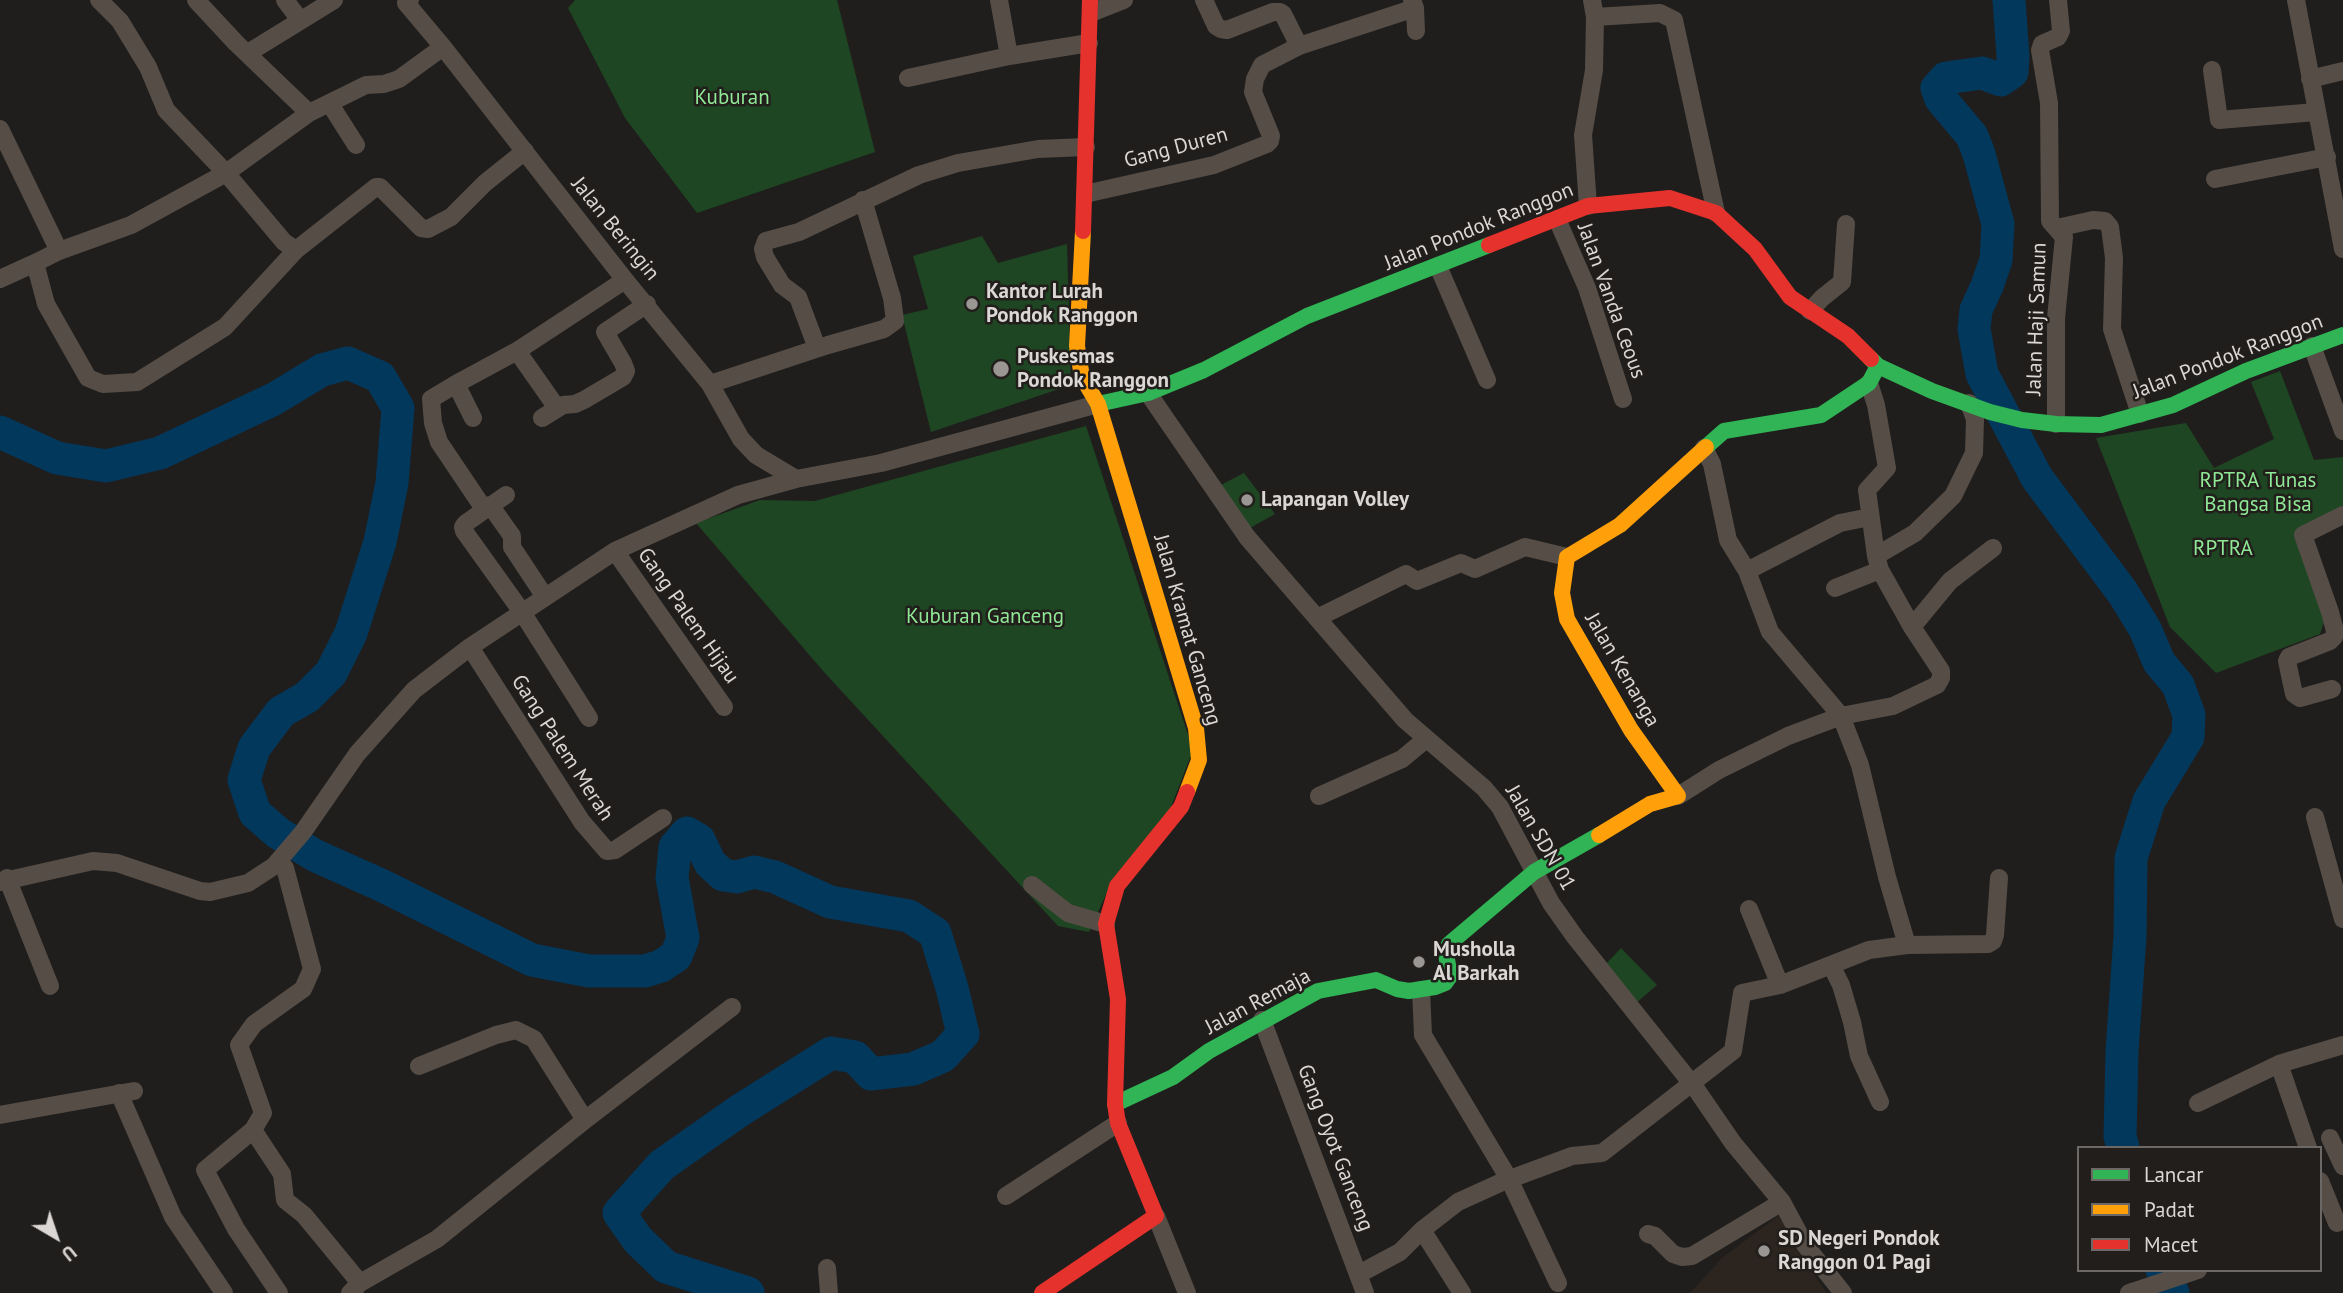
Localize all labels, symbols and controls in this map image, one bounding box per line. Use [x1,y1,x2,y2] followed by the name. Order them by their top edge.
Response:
[694,85,770,111] park label: Kuburan
[1122,122,1230,174] street label: Gang Duren
[566,172,664,286] street label: Jalan Beringin
[1381,178,1577,276] street label: Jalan Pondok Ranggon
[1571,220,1651,382] street label: Jalan Vanda Ceous
[2022,242,2052,396] street label: Jalan Haji Samun
[986,279,1138,329] place label: Kantor Lurah Pondok Ranggon
[964,296,980,312] marker: Kantor Lurah Pondok Ranggon
[2129,309,2327,405] street label: Jalan Pondok Ranggon
[1017,344,1169,394] place label: Puskesmas Pondok Ranggon
[991,359,1011,379] marker: Puskesmas Pondok Ranggon
[2200,468,2316,518] park label: RPTRA Tunas Bangsa Bisa
[1261,487,1409,513] place label: Lapangan Volley
[1239,492,1255,508] marker: Lapangan Volley
[1148,532,1226,728] street label: Jalan Kramat Ganceng
[2193,536,2253,562] park label: RPTRA
[632,543,744,689] street label: Gang Palem Hijau
[906,604,1064,630] park label: Kuburan Ganceng
[1579,608,1665,732] street label: Jalan Kenanga
[505,670,619,826] street label: Gang Palem Merah
[1500,781,1580,895] street label: Jalan SDN 01
[1433,937,1520,987] place label: Musholla Al Barkah
[1411,954,1427,970] marker: Musholla Al Barkah
[1201,964,1315,1040] street label: Jalan Remaja
[1292,1061,1378,1235] street label: Gang Oyot Ganceng
[2077,1146,2322,1272] legend
[2144,1161,2203,1188] text: Lancar
[2144,1196,2194,1223] text: Padat
[21,1202,91,1272] north arrow
[1778,1226,1940,1276] place label: SD Negeri Pondok Ranggon 01 Pagi
[2144,1231,2198,1258] text: Macet
[57,1240,81,1266] text: U
[1756,1243,1772,1259] marker: SD Negeri Pondok Ranggon 01 Pagi

